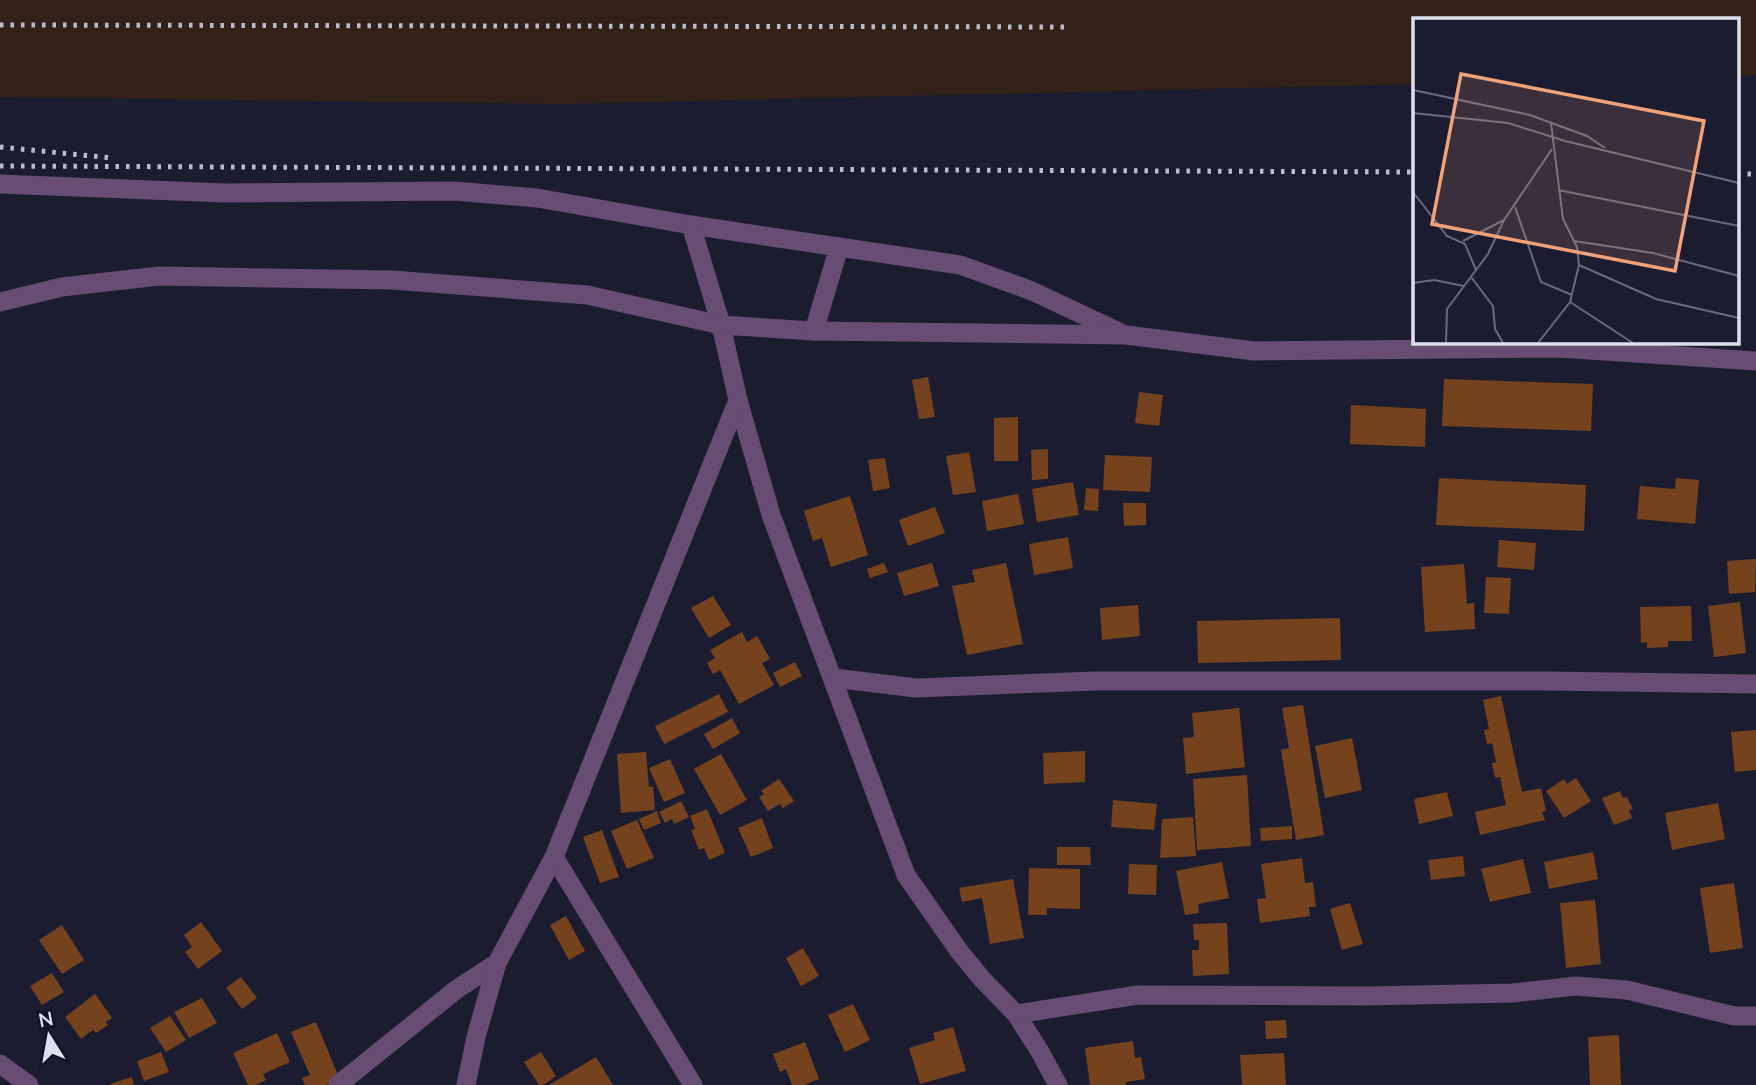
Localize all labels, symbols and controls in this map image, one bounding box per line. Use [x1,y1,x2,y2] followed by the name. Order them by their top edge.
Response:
[1413,18,1738,343] inset map
[14,1001,84,1071] north arrow
[36,1006,55,1032] text: N

